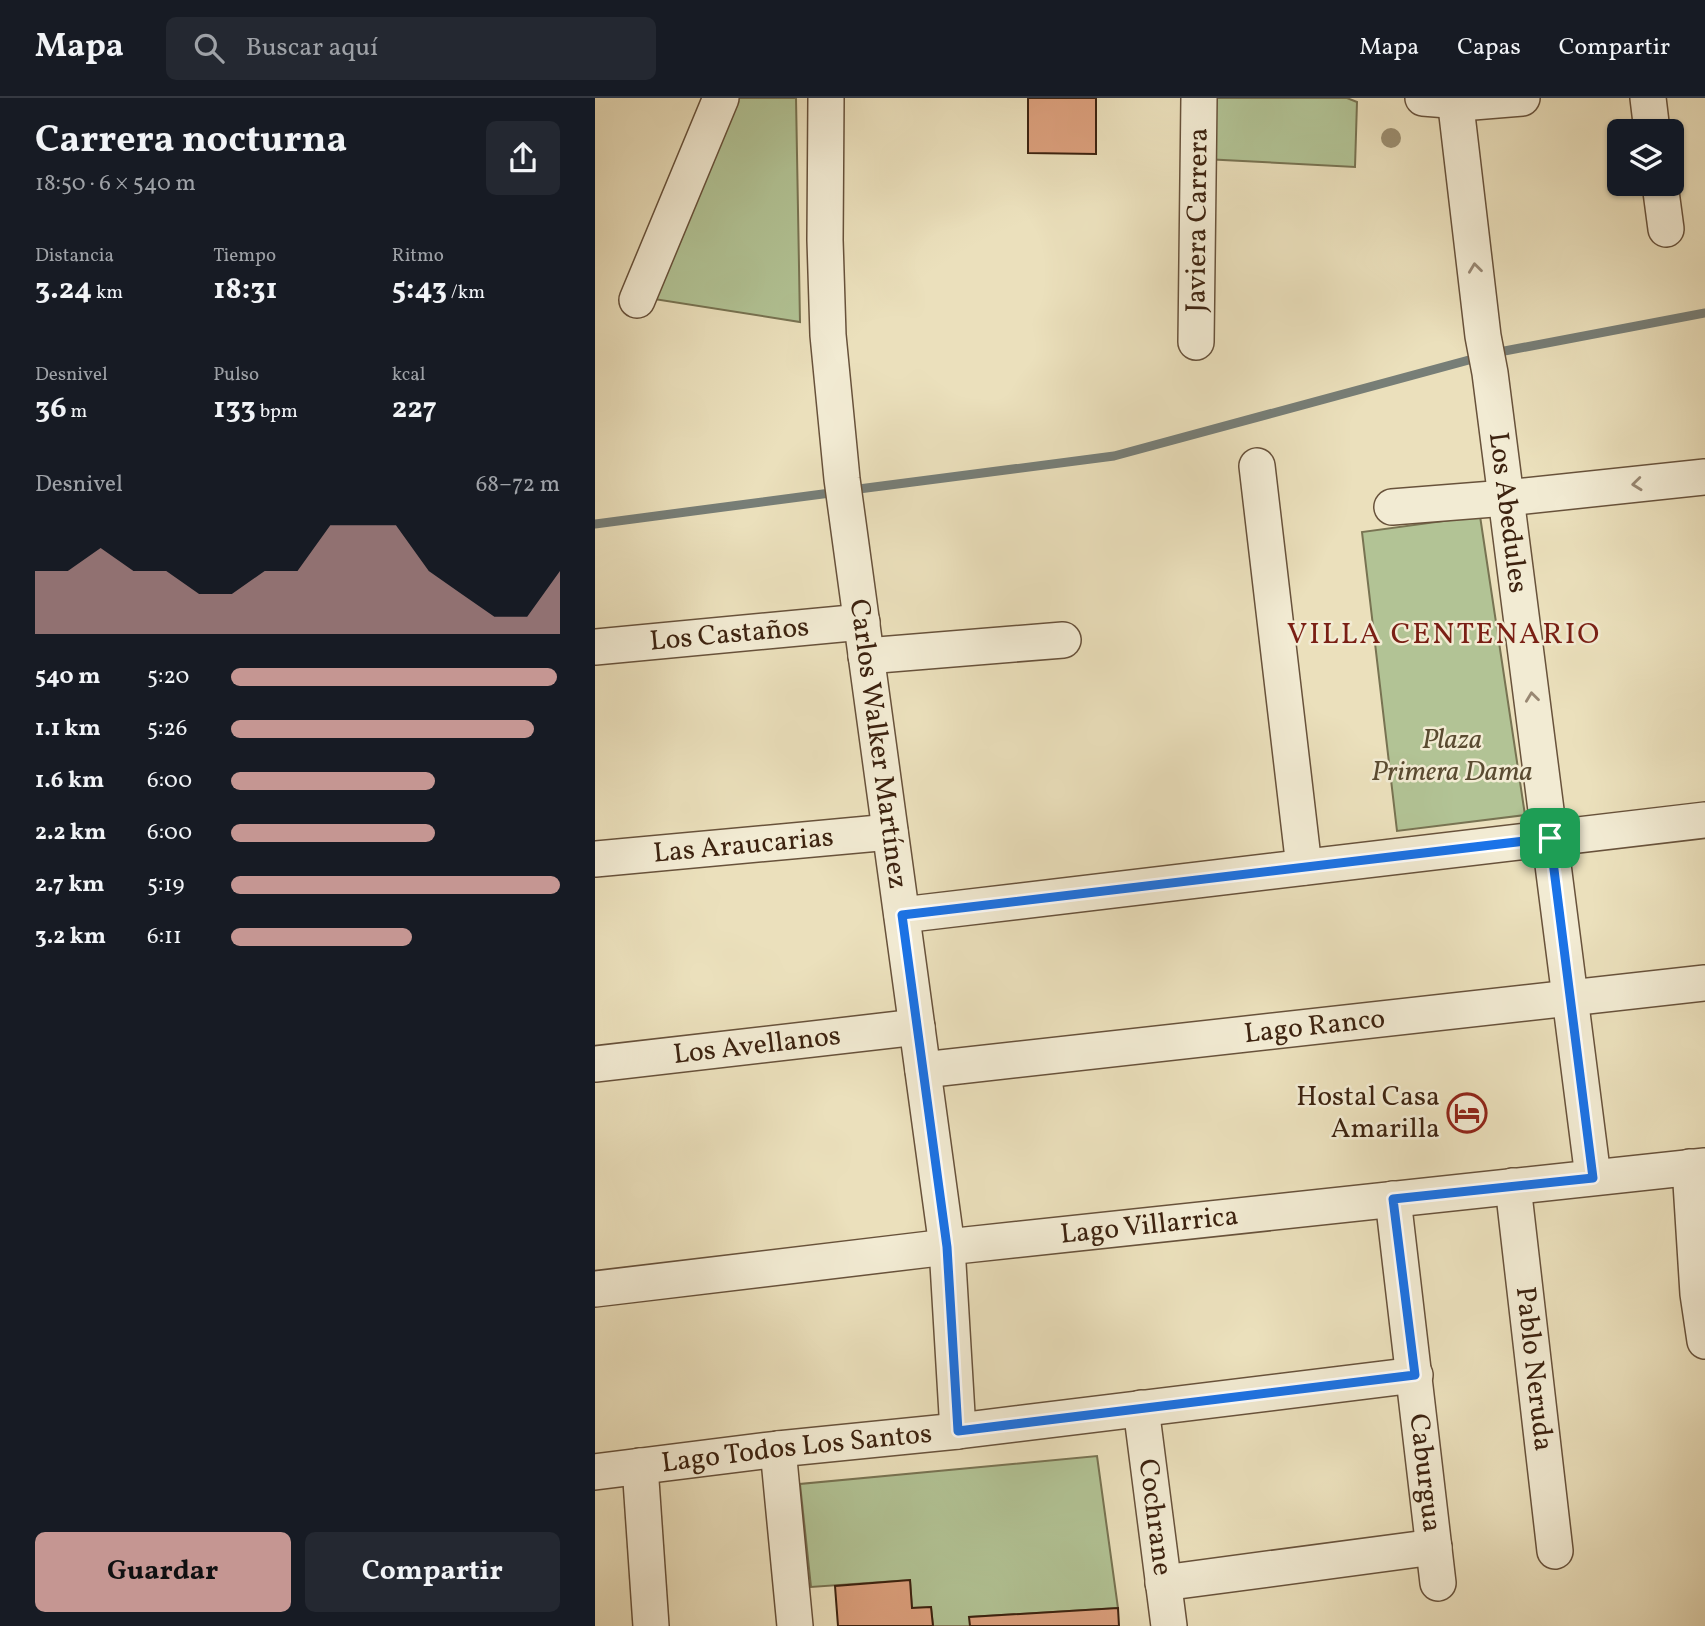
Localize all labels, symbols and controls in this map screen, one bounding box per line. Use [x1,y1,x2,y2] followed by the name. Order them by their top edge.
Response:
[166,17,656,80] search box
[35,25,124,71] text: Mapa
[190,29,228,67] icon: search
[246,30,378,66] text: Buscar aquí
[1359,31,1419,65] text: Mapa
[1457,31,1521,65] text: Capas
[1559,31,1670,65] text: Compartir
[35,115,347,168] text: Carrera nocturna
[1607,119,1684,196] map controls
[1607,119,1684,196] button: layers
[486,121,560,195] button: share
[1177,127,1218,313] street label: Javiera Carrera
[35,168,196,200] text: 18:50 · 6 × 540 m
[35,243,114,269] text: Distancia
[213,243,276,269] text: Tiempo
[392,243,444,269] text: Ritmo
[1468,263,1483,274] one-way arrow
[35,269,92,311] text: 3.24
[213,269,278,311] text: 18:31
[392,269,447,311] text: 5:43
[92,280,123,306] text: km
[447,280,485,306] text: /km
[35,362,108,388] text: Desnivel
[213,362,259,388] text: Pulso
[392,362,425,388] text: kcal
[35,388,67,430] text: 36
[213,388,256,430] text: 133
[392,388,437,430] text: 227
[67,399,87,425] text: m
[256,399,298,425] text: bpm
[1478,430,1537,595] street label: Los Abedules
[35,469,123,501] text: Desnivel
[476,469,560,501] text: 68–72 m
[1631,476,1642,491] one-way arrow
[839,597,917,891] street label: Carlos Walker Martínez
[648,608,811,661] street label: Los Castaños
[1287,614,1601,656] district label: VILLA CENTENARIO
[35,661,101,693] text: 540 m
[147,661,189,693] text: 5:20
[1524,691,1539,703] one-way arrow
[35,713,101,745] text: 1.1 km
[147,713,187,745] text: 5:26
[1371,721,1533,792] park label: Plaza Primera Dama
[35,765,104,797] text: 1.6 km
[147,765,192,797] text: 6:00
[1520,808,1580,868] pin
[35,817,106,849] text: 2.2 km
[147,817,192,849] text: 6:00
[651,818,835,873] street label: Las Araucarias
[1531,819,1569,857] icon: arrive
[35,869,105,901] text: 2.7 km
[147,869,184,901] text: 5:19
[35,921,106,953] text: 3.2 km
[147,921,182,953] text: 6:11
[1242,999,1387,1054] street label: Lago Ranco
[671,1016,843,1074] street label: Los Avellanos
[1296,1078,1440,1149] place label: Hostal Casa Amarilla
[1446,1092,1488,1134] hotel icon: Hostal Casa Amarilla
[1058,1196,1240,1254] street label: Lago Villarrica
[1505,1284,1563,1453] street label: Pablo Neruda
[1399,1412,1451,1535] street label: Caburgua
[659,1414,934,1483] street label: Lago Todos Los Santos
[1128,1456,1182,1578] street label: Cochrane
[35,1532,291,1612] button: Guardar
[305,1532,560,1612] button: Compartir

